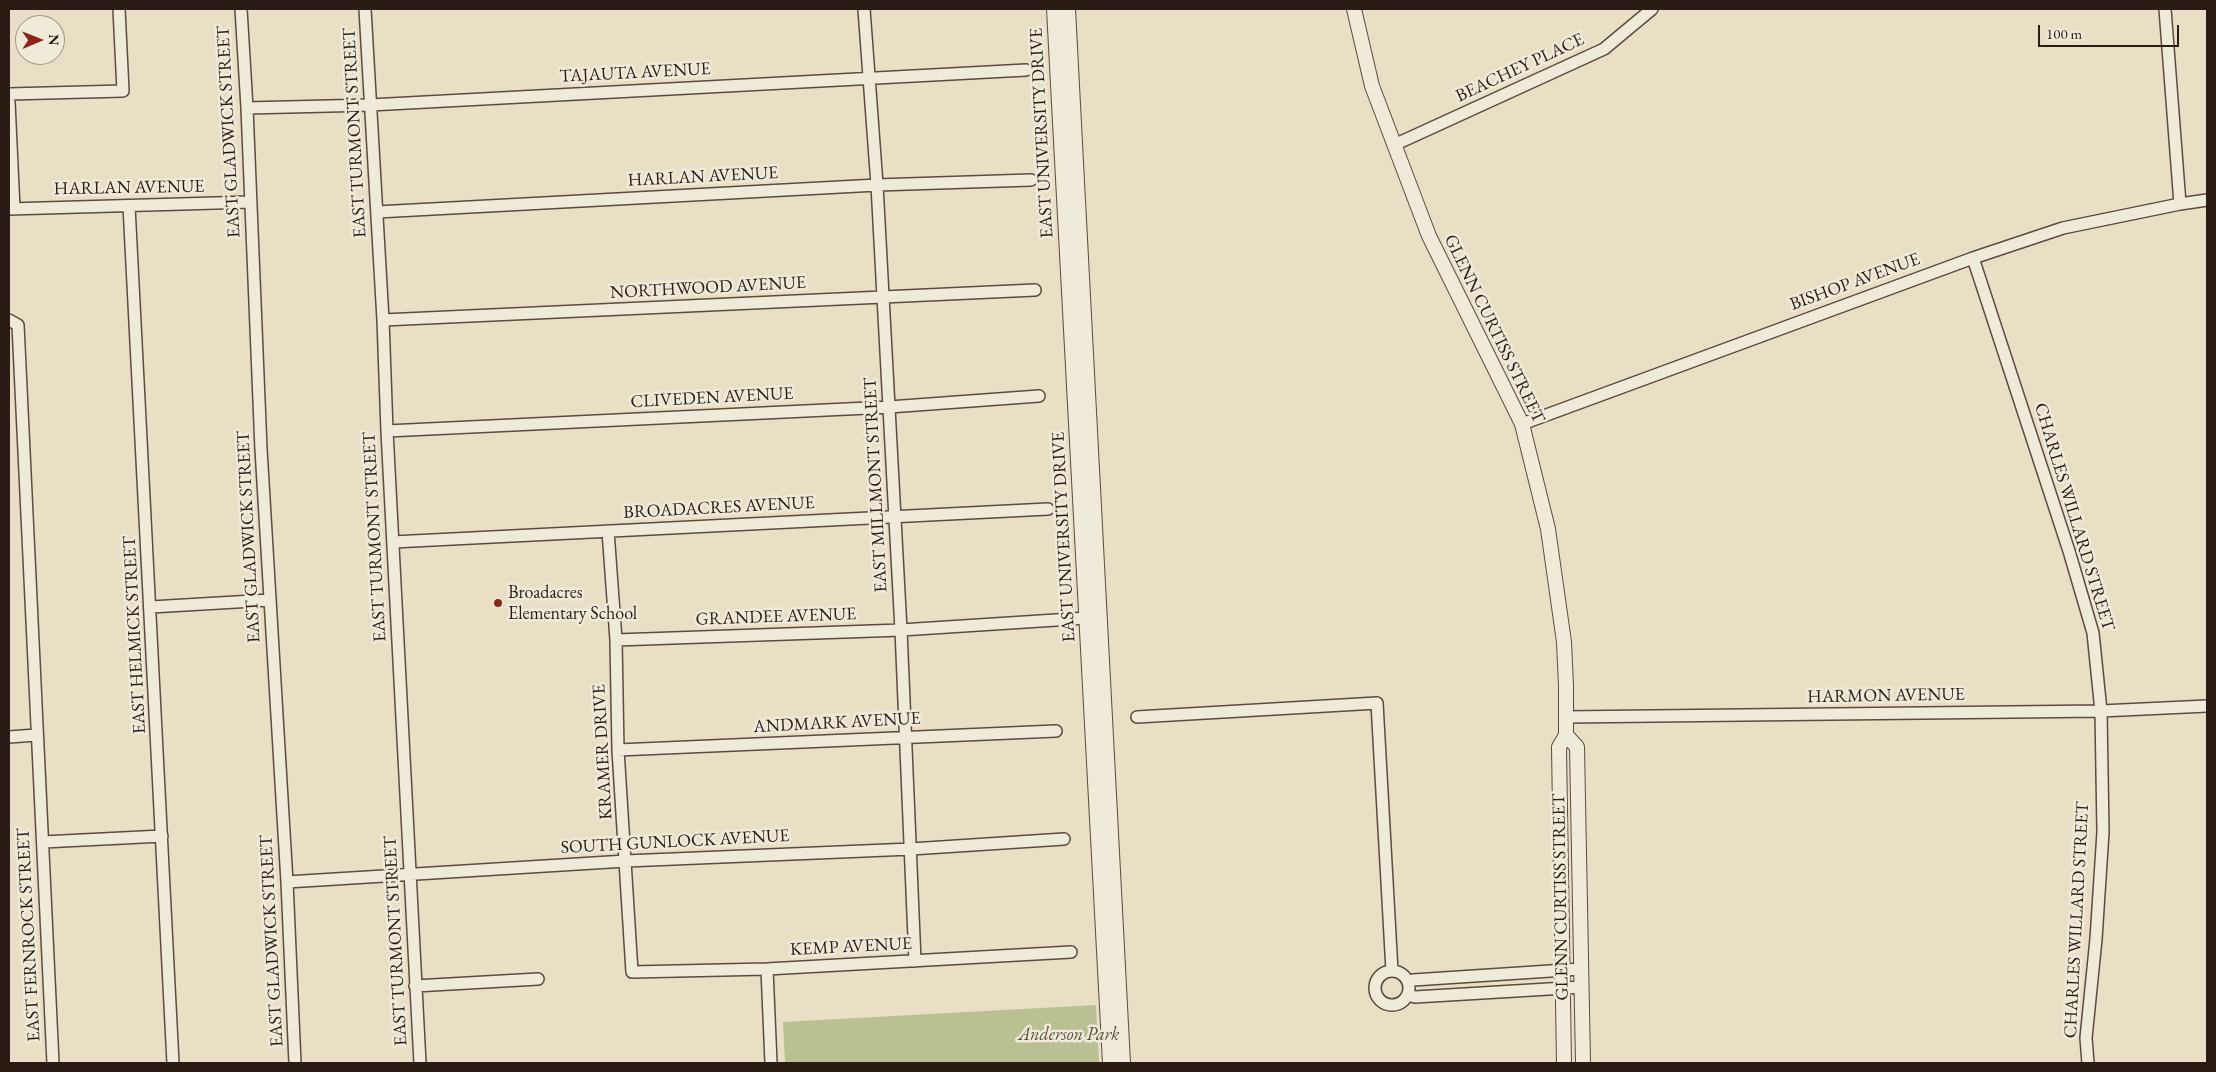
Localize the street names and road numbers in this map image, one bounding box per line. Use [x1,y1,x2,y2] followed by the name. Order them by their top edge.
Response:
[213,25,245,239] street label: EAST GLADWICK STREET
[339,27,371,239] street label: EAST TURMONT STREET
[1026,27,1058,239] street label: EAST UNIVERSITY DRIVE
[1452,29,1588,107] street label: BEACHEY PLACE
[559,58,711,88] street label: TAJAUTA AVENUE
[627,162,779,192] street label: HARLAN AVENUE
[54,176,204,200] street label: HARLAN AVENUE
[1439,231,1549,427] street label: GLENN CURTISS STREET
[1787,248,1923,316] street label: BISHOP AVENUE
[610,272,806,304] street label: NORTHWOOD AVENUE
[860,377,892,593] street label: EAST MILLMONT STREET
[630,383,794,413] street label: CLIVEDEN AVENUE
[2029,401,2119,633] street label: CHARLES WILLARD STREET
[233,430,265,644] street label: EAST GLADWICK STREET
[359,431,391,643] street label: EAST TURMONT STREET
[1048,431,1080,643] street label: EAST UNIVERSITY DRIVE
[623,492,815,524] street label: BROADACRES AVENUE
[119,535,151,735] street label: EAST HELMICK STREET
[695,603,857,631] street label: GRANDEE AVENUE
[589,684,617,820] street label: KRAMER DRIVE
[1807,684,1965,708] street label: HARMON AVENUE
[753,708,921,738] street label: ANDMARK AVENUE
[1548,793,1574,1001] street label: GLENN CURTISS STREET
[2060,801,2094,1039] street label: CHARLES WILLARD STREET
[560,825,790,859] street label: SOUTH GUNLOCK AVENUE
[13,828,45,1042] street label: EAST FERNROCK STREET
[256,834,288,1048] street label: EAST GLADWICK STREET
[380,835,412,1047] street label: EAST TURMONT STREET
[789,933,913,961] street label: KEMP AVENUE

